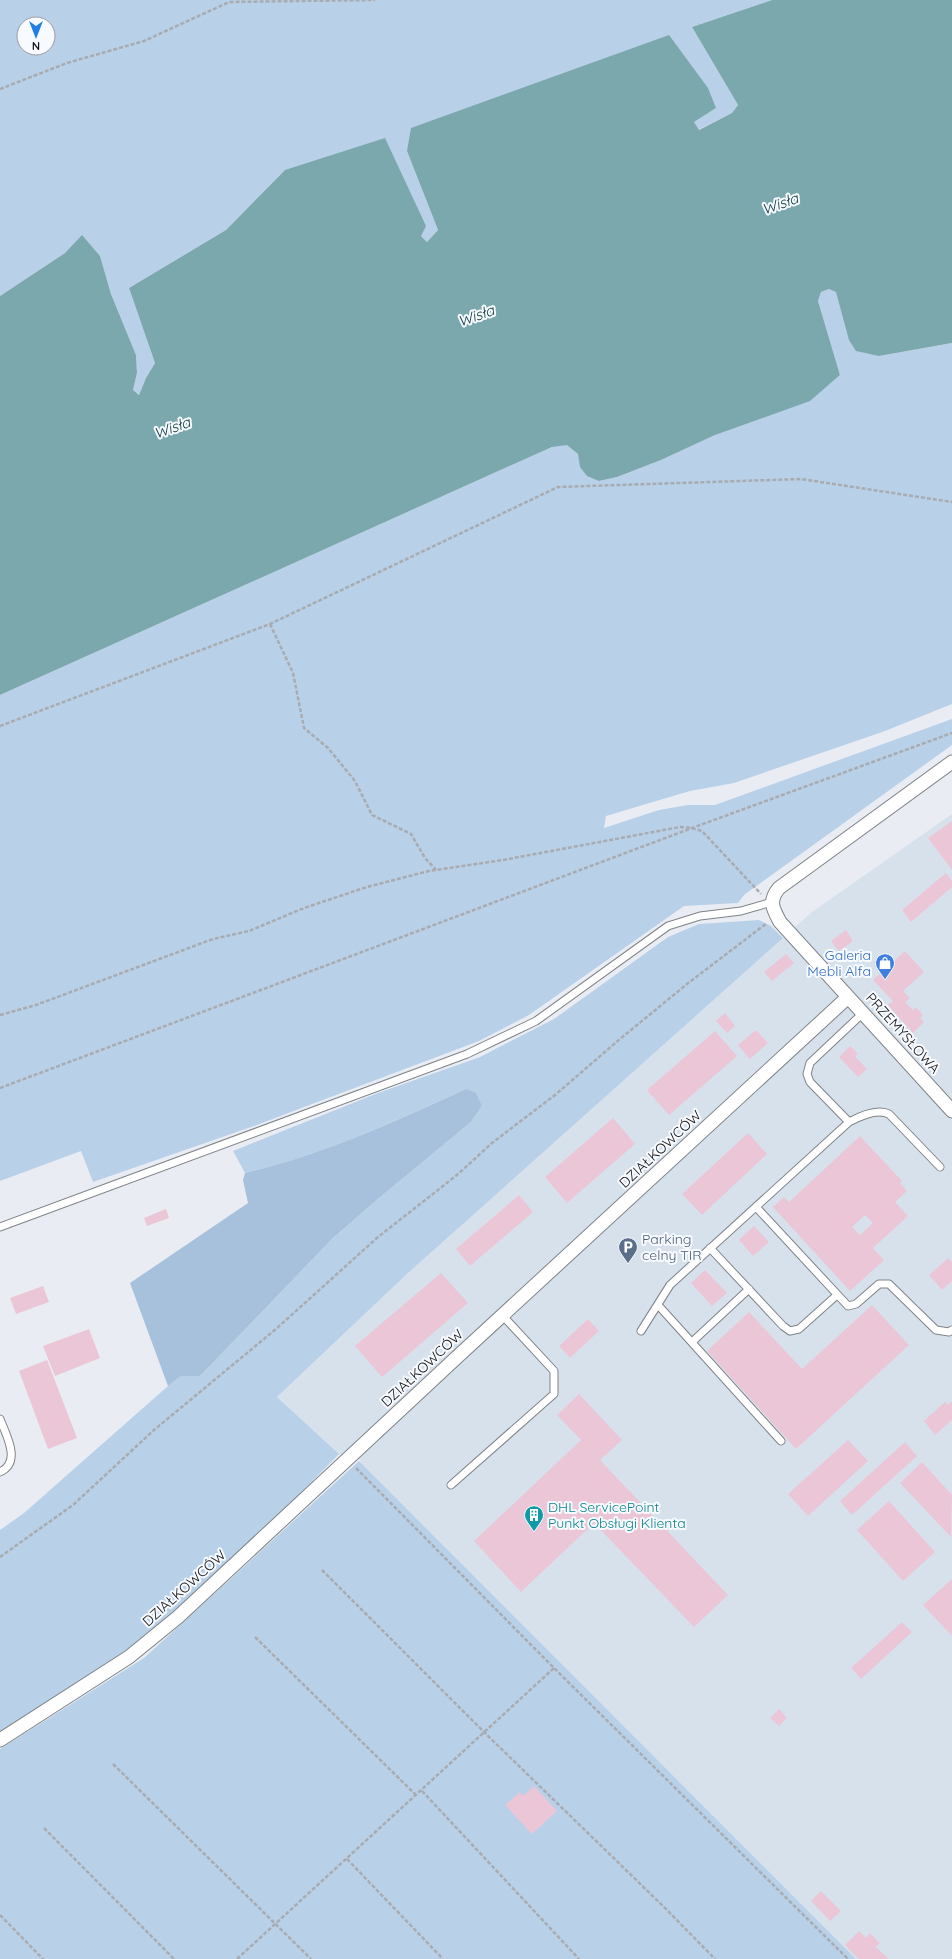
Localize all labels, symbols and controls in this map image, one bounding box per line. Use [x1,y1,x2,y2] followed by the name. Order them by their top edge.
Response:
[16,16,56,56] north arrow
[32,39,40,53] text: N
[759,188,801,219] water label: Wisła
[455,300,497,331] water label: Wisła
[151,412,193,443] water label: Wisła
[807,946,871,980] place label: Galeria Mebli Alfa
[874,952,896,980] shop icon: Galeria Mebli Alfa
[862,989,944,1077] street label: PRZEMYSŁOWA
[615,1106,705,1192] street label: DZIAŁKOWCÓW
[642,1230,702,1264] place label: Parking celny TIR
[617,1236,639,1264] parking icon: Parking celny TIR
[377,1325,467,1411] street label: DZIAŁKOWCÓW
[548,1498,686,1532] place label: DHL ServicePoint Punkt Obsługi Klienta
[523,1504,545,1532] building icon: DHL ServicePoint Punkt Obsługi Klienta
[139,1546,230,1630] street label: DZIAŁKOWCÓW

